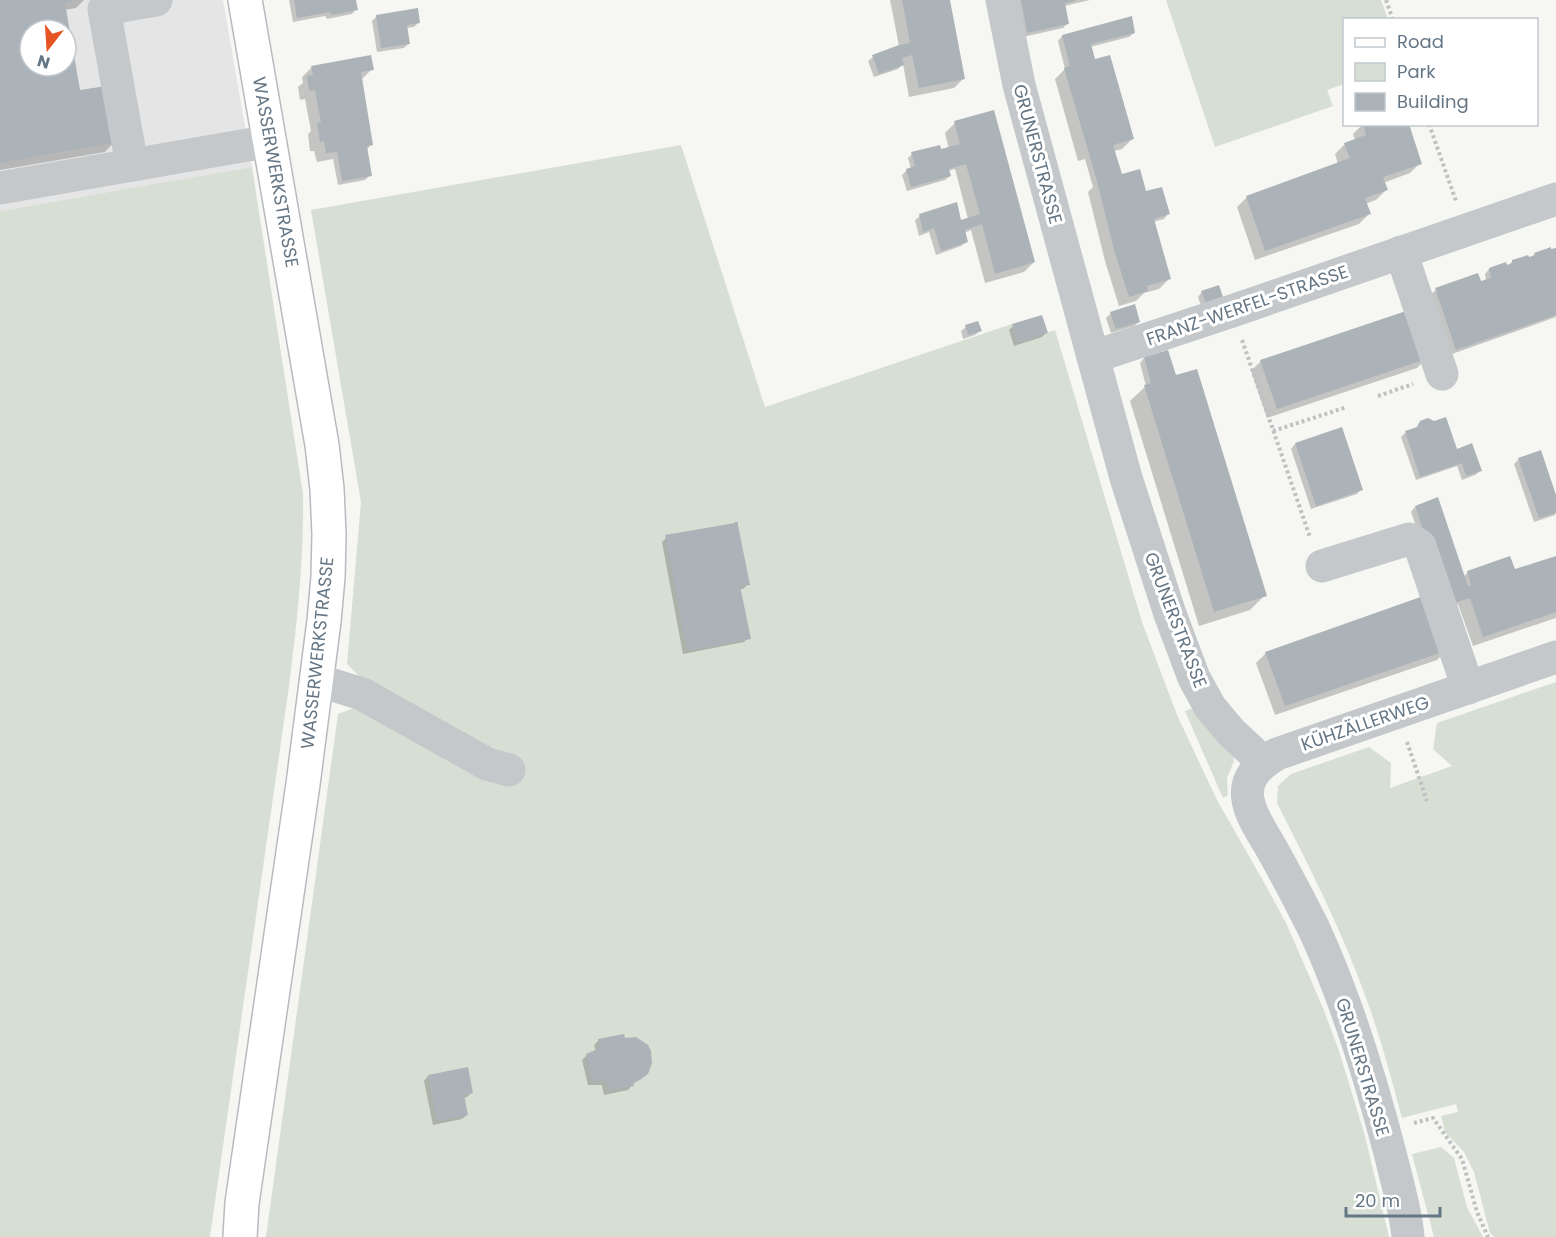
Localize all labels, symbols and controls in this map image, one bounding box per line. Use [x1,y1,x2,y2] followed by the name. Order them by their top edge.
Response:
[18,18,78,78] north arrow
[1343,18,1538,126] legend
[1397,29,1444,54] text: Road
[35,49,53,75] text: N
[1397,59,1436,84] text: Park
[247,75,305,269] street label: WASSERWERKSTRASSE
[1007,81,1069,227] street label: GRUNERSTRASSE
[1397,89,1469,114] text: Building
[1143,259,1351,351] street label: FRANZ-WERFEL-STRASSE
[1139,548,1213,692] street label: GRUNERSTRASSE
[294,556,340,750] street label: WASSERWERKSTRASSE
[1298,689,1432,757] street label: KÜHZÄLLERWEG
[1330,995,1396,1139] street label: GRUNERSTRASSE
[1346,1180,1440,1218] scale bar
[1355,1188,1400,1213] text: 20 m

